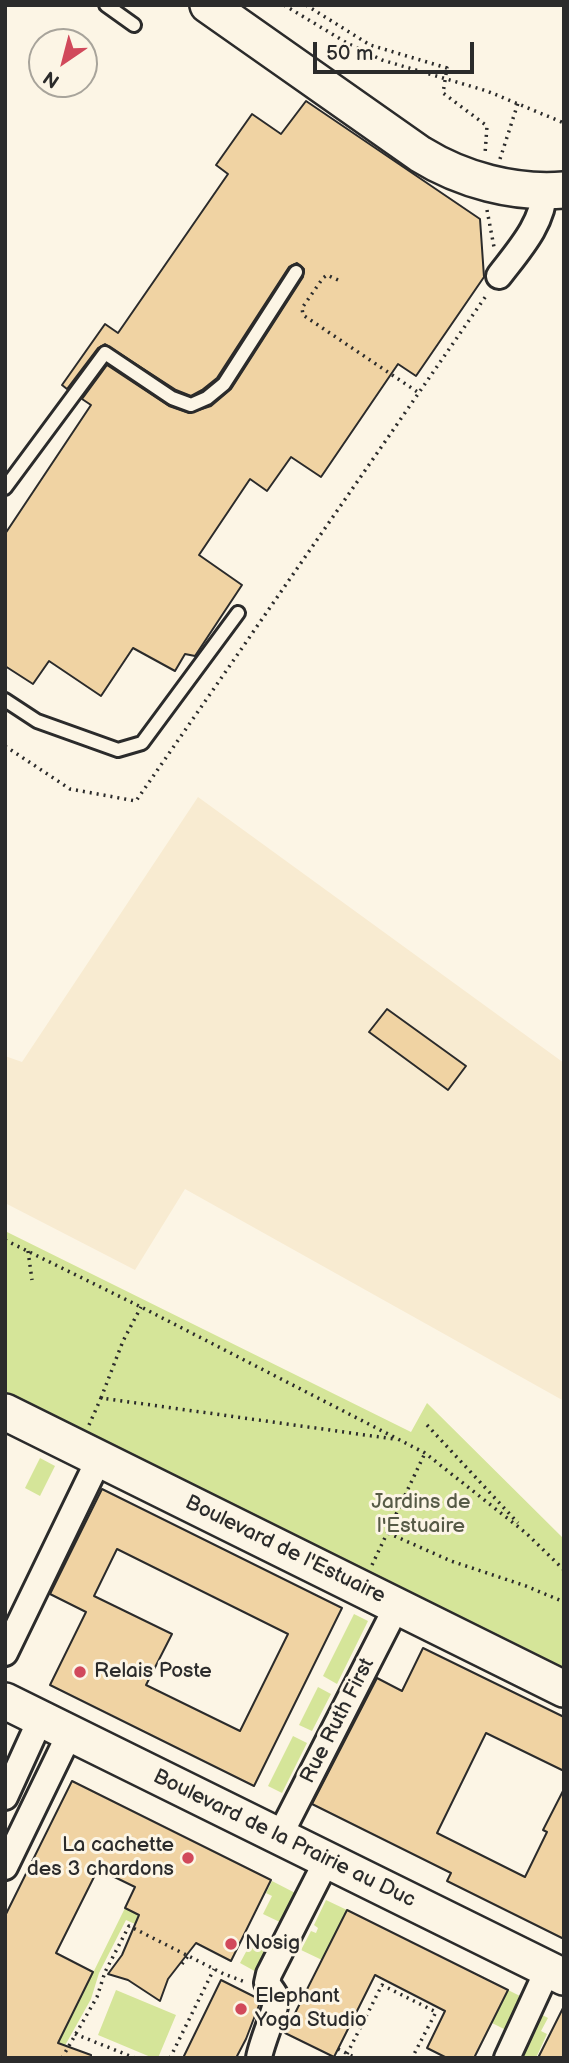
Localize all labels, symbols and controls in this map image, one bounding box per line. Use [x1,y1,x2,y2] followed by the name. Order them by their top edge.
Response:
[28,28,98,98] north arrow
[317,28,478,72] scale bar
[326,41,373,66] text: 50 m
[39,65,64,92] text: N
[372,1490,470,1540] park label: Jardins de l'Estuaire
[181,1491,389,1609] street label: Boulevard de l'Estuaire
[296,1654,380,1788] street label: Rue Ruth First
[94,1659,212,1685] place label: Relais Poste
[72,1664,88,1680] marker: Relais Poste
[149,1764,419,1914] street label: Boulevard de la Prairie au Duc
[27,1833,174,1883] place label: La cachette des 3 chardons
[180,1850,196,1866] marker: La cachette des 3 chardons
[245,1931,300,1957] place label: Nosig
[223,1936,239,1952] marker: Nosig
[255,1984,367,2034] place label: Elephant Yoga Studio
[233,2001,249,2017] marker: Elephant Yoga Studio

